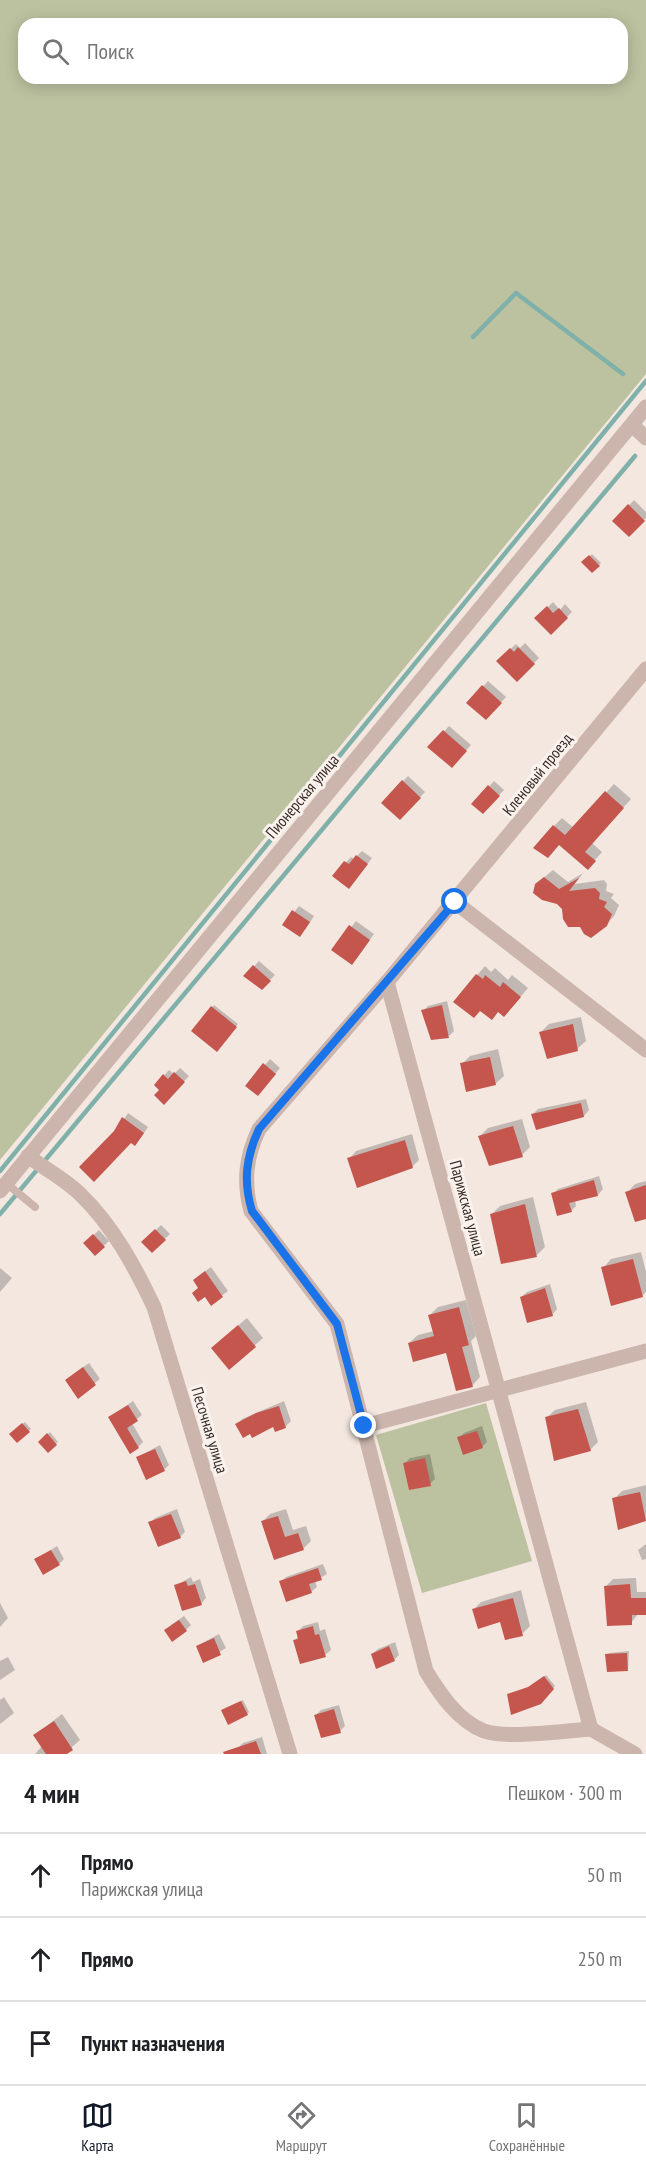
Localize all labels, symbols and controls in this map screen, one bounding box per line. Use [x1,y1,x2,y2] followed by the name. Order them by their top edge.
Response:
[18,18,628,84] search box
[39,35,72,68] icon: search
[87,37,134,65] text: Поиск
[498,729,576,819] street label: Кленовый проезд
[261,750,343,842] street label: Пионерская улица
[441,888,467,914] route start
[446,1158,490,1258] street label: Парижская улица
[187,1384,233,1476] street label: Песочная улица
[350,1412,376,1438] route end
[24,1777,79,1810] text: 4 мин
[508,1780,622,1806] text: Пешком · 300 m
[81,1848,134,1876] text: Прямо
[24,1859,57,1892] icon: ahead
[587,1862,622,1888] text: 50 m
[81,1876,203,1902] text: Парижская улица
[24,1943,57,1976] icon: ahead
[81,1945,134,1973] text: Прямо
[578,1946,622,1972] text: 250 m
[24,2027,57,2060] icon: arrive
[81,2029,225,2057] text: Пункт назначения
[81,2099,114,2155] tab: Карта
[276,2099,327,2155] tab: Маршрут
[489,2099,565,2155] tab: Сохранённые

